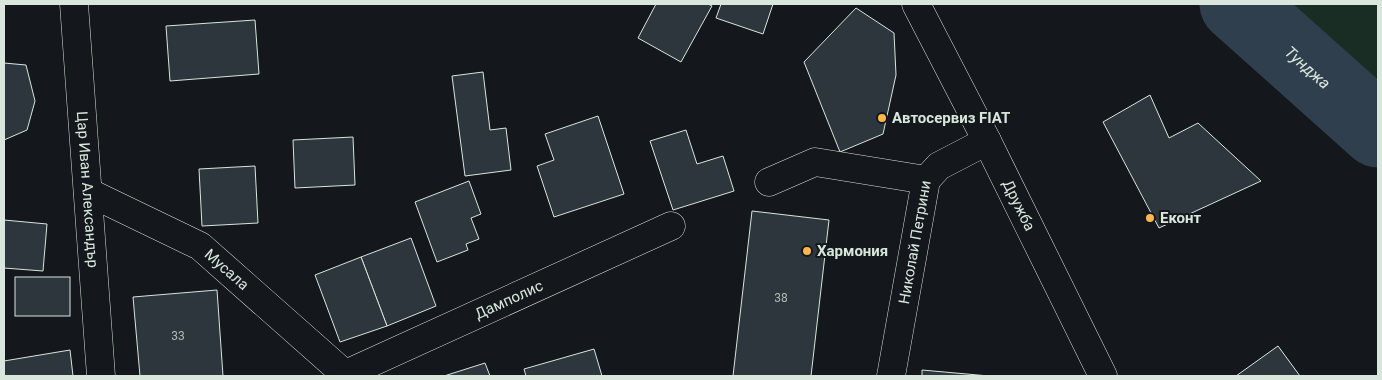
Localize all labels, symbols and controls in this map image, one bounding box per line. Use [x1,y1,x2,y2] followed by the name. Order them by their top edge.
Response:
[1281,42,1334,93] water label: Тунджа
[892,109,1010,127] place label: Автосервиз FIAT
[73,111,102,268] street label: Цар Иван Александър
[876,112,888,124] marker: Автосервиз FIAT
[999,177,1039,234] street label: Дружба
[895,179,935,305] street label: Николай Петрини
[1160,209,1201,227] place label: Еконт
[1144,212,1156,224] marker: Еконт
[817,242,888,260] place label: Хармония
[201,245,253,294] street label: Мусала
[801,245,813,257] marker: Хармония
[472,276,546,323] street label: Дамполис
[774,291,788,305] house number: 38
[171,329,185,343] house number: 33

